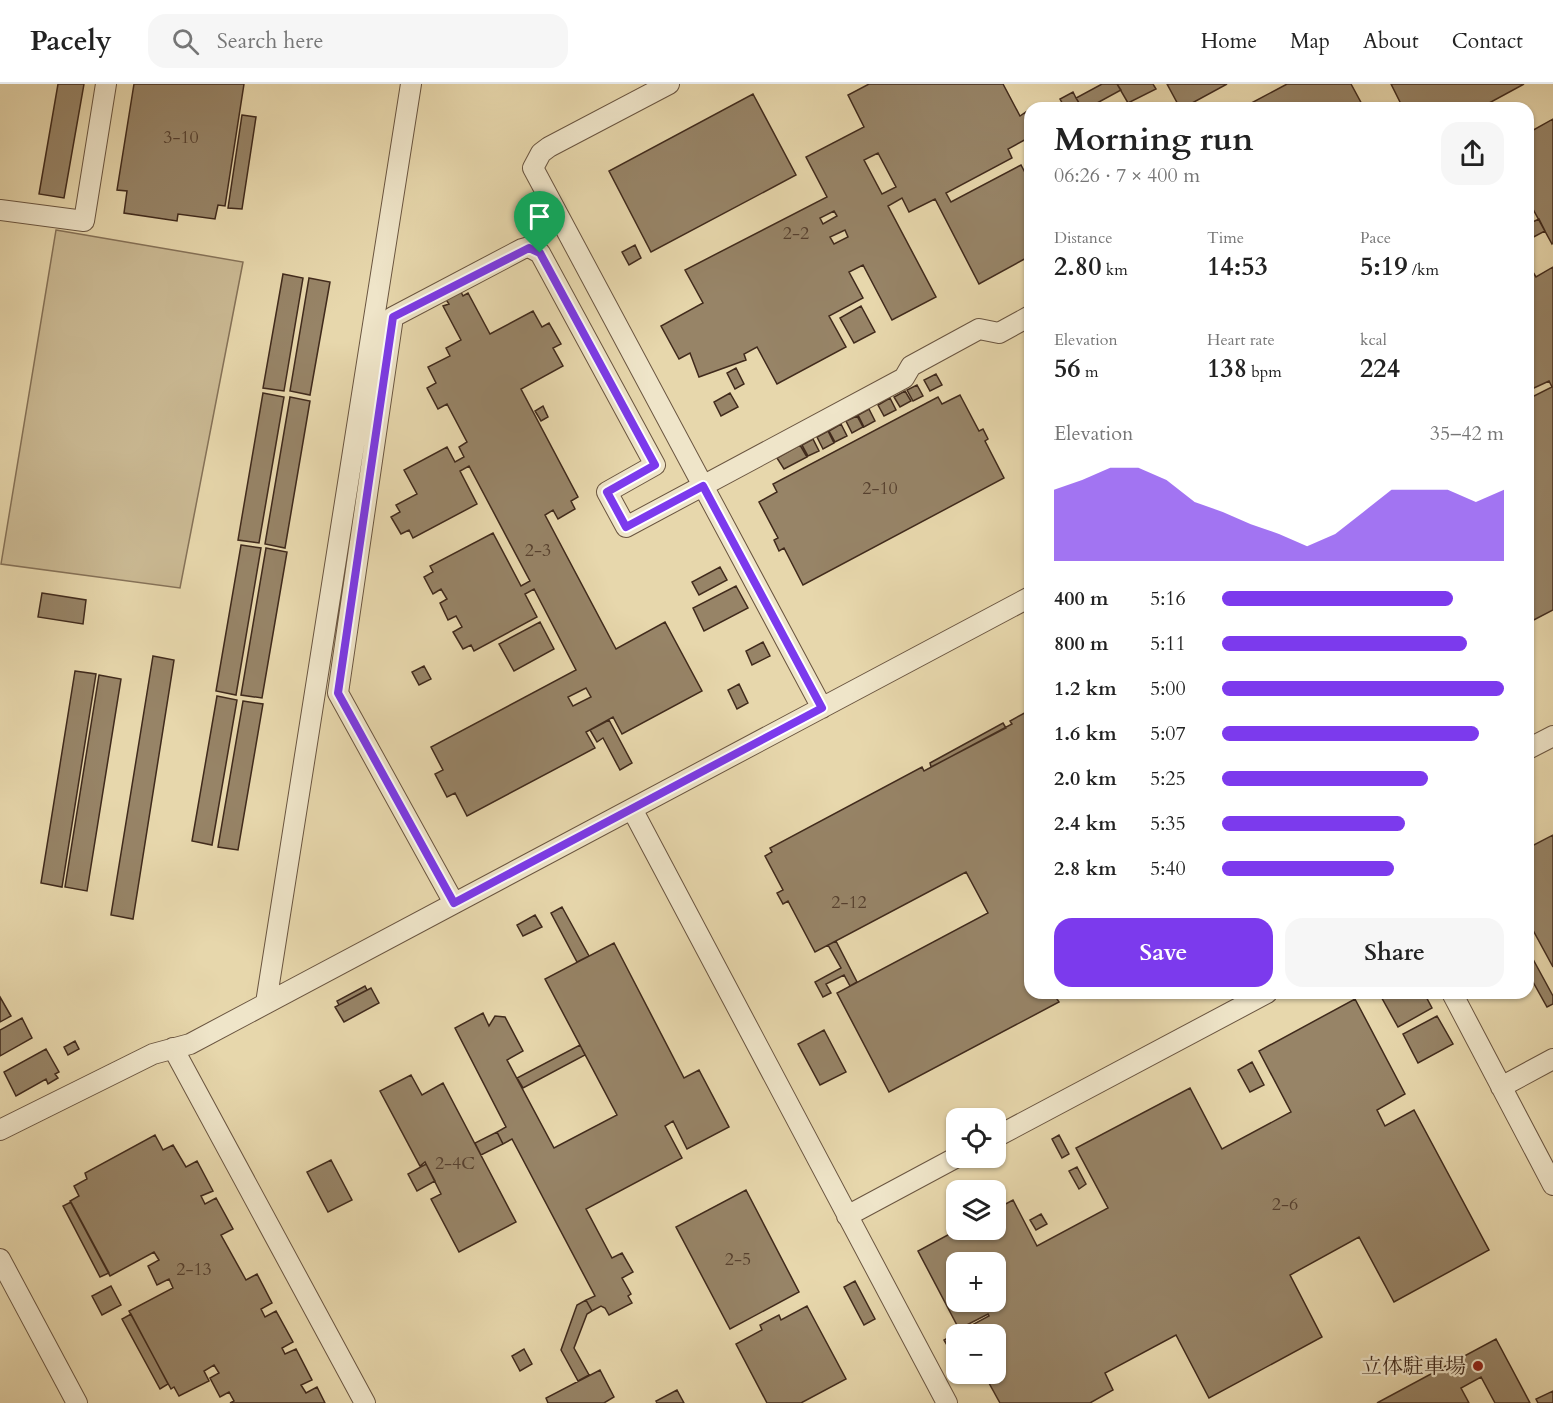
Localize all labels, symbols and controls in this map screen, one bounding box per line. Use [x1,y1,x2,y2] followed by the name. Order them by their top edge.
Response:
[148,14,568,68] search box
[30,22,112,60] text: Pacely
[169,25,202,58] icon: search
[217,26,323,56] text: Search here
[1201,27,1257,56] text: Home
[1290,27,1330,56] text: Map
[1363,27,1419,56] text: About
[1452,27,1523,56] text: Contact
[1054,117,1254,162] text: Morning run
[1441,122,1504,185] button: share
[163,125,199,150] house number: 3-10
[1054,162,1200,189] text: 06:26 · 7 × 400 m
[514,191,565,253] pin
[523,200,556,233] icon: arrive
[783,221,809,246] house number: 2-2
[1054,227,1112,249] text: Distance
[1207,227,1244,249] text: Time
[1360,227,1391,249] text: Pace
[1054,249,1102,284] text: 2.80
[1207,249,1268,284] text: 14:53
[1360,249,1408,284] text: 5:19
[1102,259,1128,281] text: km
[1408,259,1439,281] text: /km
[1054,329,1118,351] text: Elevation
[1207,329,1275,351] text: Heart rate
[1360,329,1387,351] text: kcal
[1054,351,1081,386] text: 56
[1207,351,1247,386] text: 138
[1360,351,1400,386] text: 224
[1081,361,1098,383] text: m
[1247,361,1282,383] text: bpm
[1054,420,1133,447] text: Elevation
[1430,420,1504,447] text: 35–42 m
[862,476,898,501] house number: 2-10
[525,538,551,563] house number: 2-3
[1054,585,1109,612] text: 400 m
[1150,585,1186,612] text: 5:16
[1054,630,1109,657] text: 800 m
[1150,630,1186,657] text: 5:11
[1054,675,1117,702] text: 1.2 km
[1150,675,1186,702] text: 5:00
[1054,720,1117,747] text: 1.6 km
[1150,720,1186,747] text: 5:07
[1054,765,1117,792] text: 2.0 km
[1150,765,1186,792] text: 5:25
[1054,810,1117,837] text: 2.4 km
[1150,810,1186,837] text: 5:35
[1054,855,1117,882] text: 2.8 km
[1150,855,1186,882] text: 5:40
[831,890,867,915] house number: 2-12
[1054,918,1273,987] button: Save
[1285,918,1504,987] button: Share
[946,1108,1006,1384] map controls
[946,1108,1006,1168] button: locate
[435,1151,475,1176] house number: 2-4C
[946,1180,1006,1240] button: layers
[1272,1192,1298,1217] house number: 2-6
[725,1247,751,1272] house number: 2-5
[946,1252,1006,1312] button: +
[176,1257,212,1282] house number: 2-13
[946,1324,1006,1384] button: −
[1361,1352,1466,1381] place label: 立体駐車場
[1471,1359,1485,1373] marker: 立体駐車場

